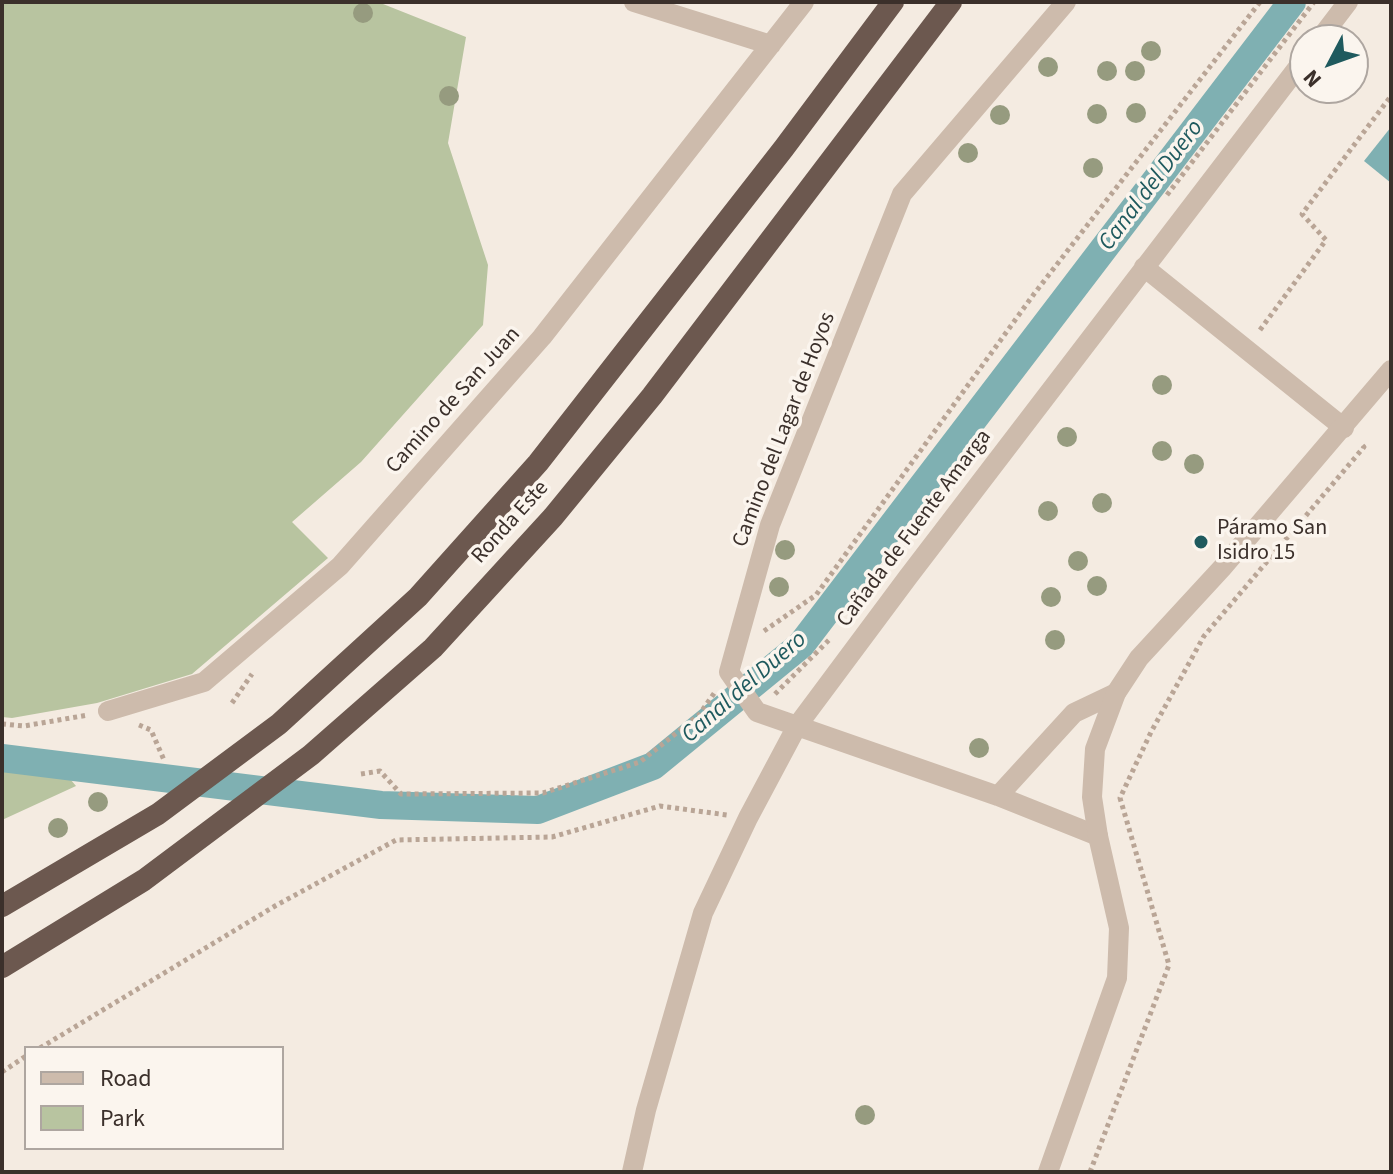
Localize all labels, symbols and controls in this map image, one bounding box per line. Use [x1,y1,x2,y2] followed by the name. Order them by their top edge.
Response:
[1289,24,1369,104] north arrow
[1296,62,1329,94] text: N
[1094,115,1210,257] water label: Canal del Duero
[728,309,842,551] street label: Camino del Lagar de Hoyos
[381,322,527,480] street label: Camino de San Juan
[832,425,998,633] street label: Cañada de Fuente Amarga
[467,476,555,570] street label: Ronda Este
[1217,516,1327,568] place label: Páramo San Isidro 15
[1192,533,1210,551] marker: Páramo San Isidro 15
[677,626,813,750] water label: Canal del Duero
[24,1046,284,1150] legend
[100,1061,152,1096] text: Road
[100,1101,145,1136] text: Park

